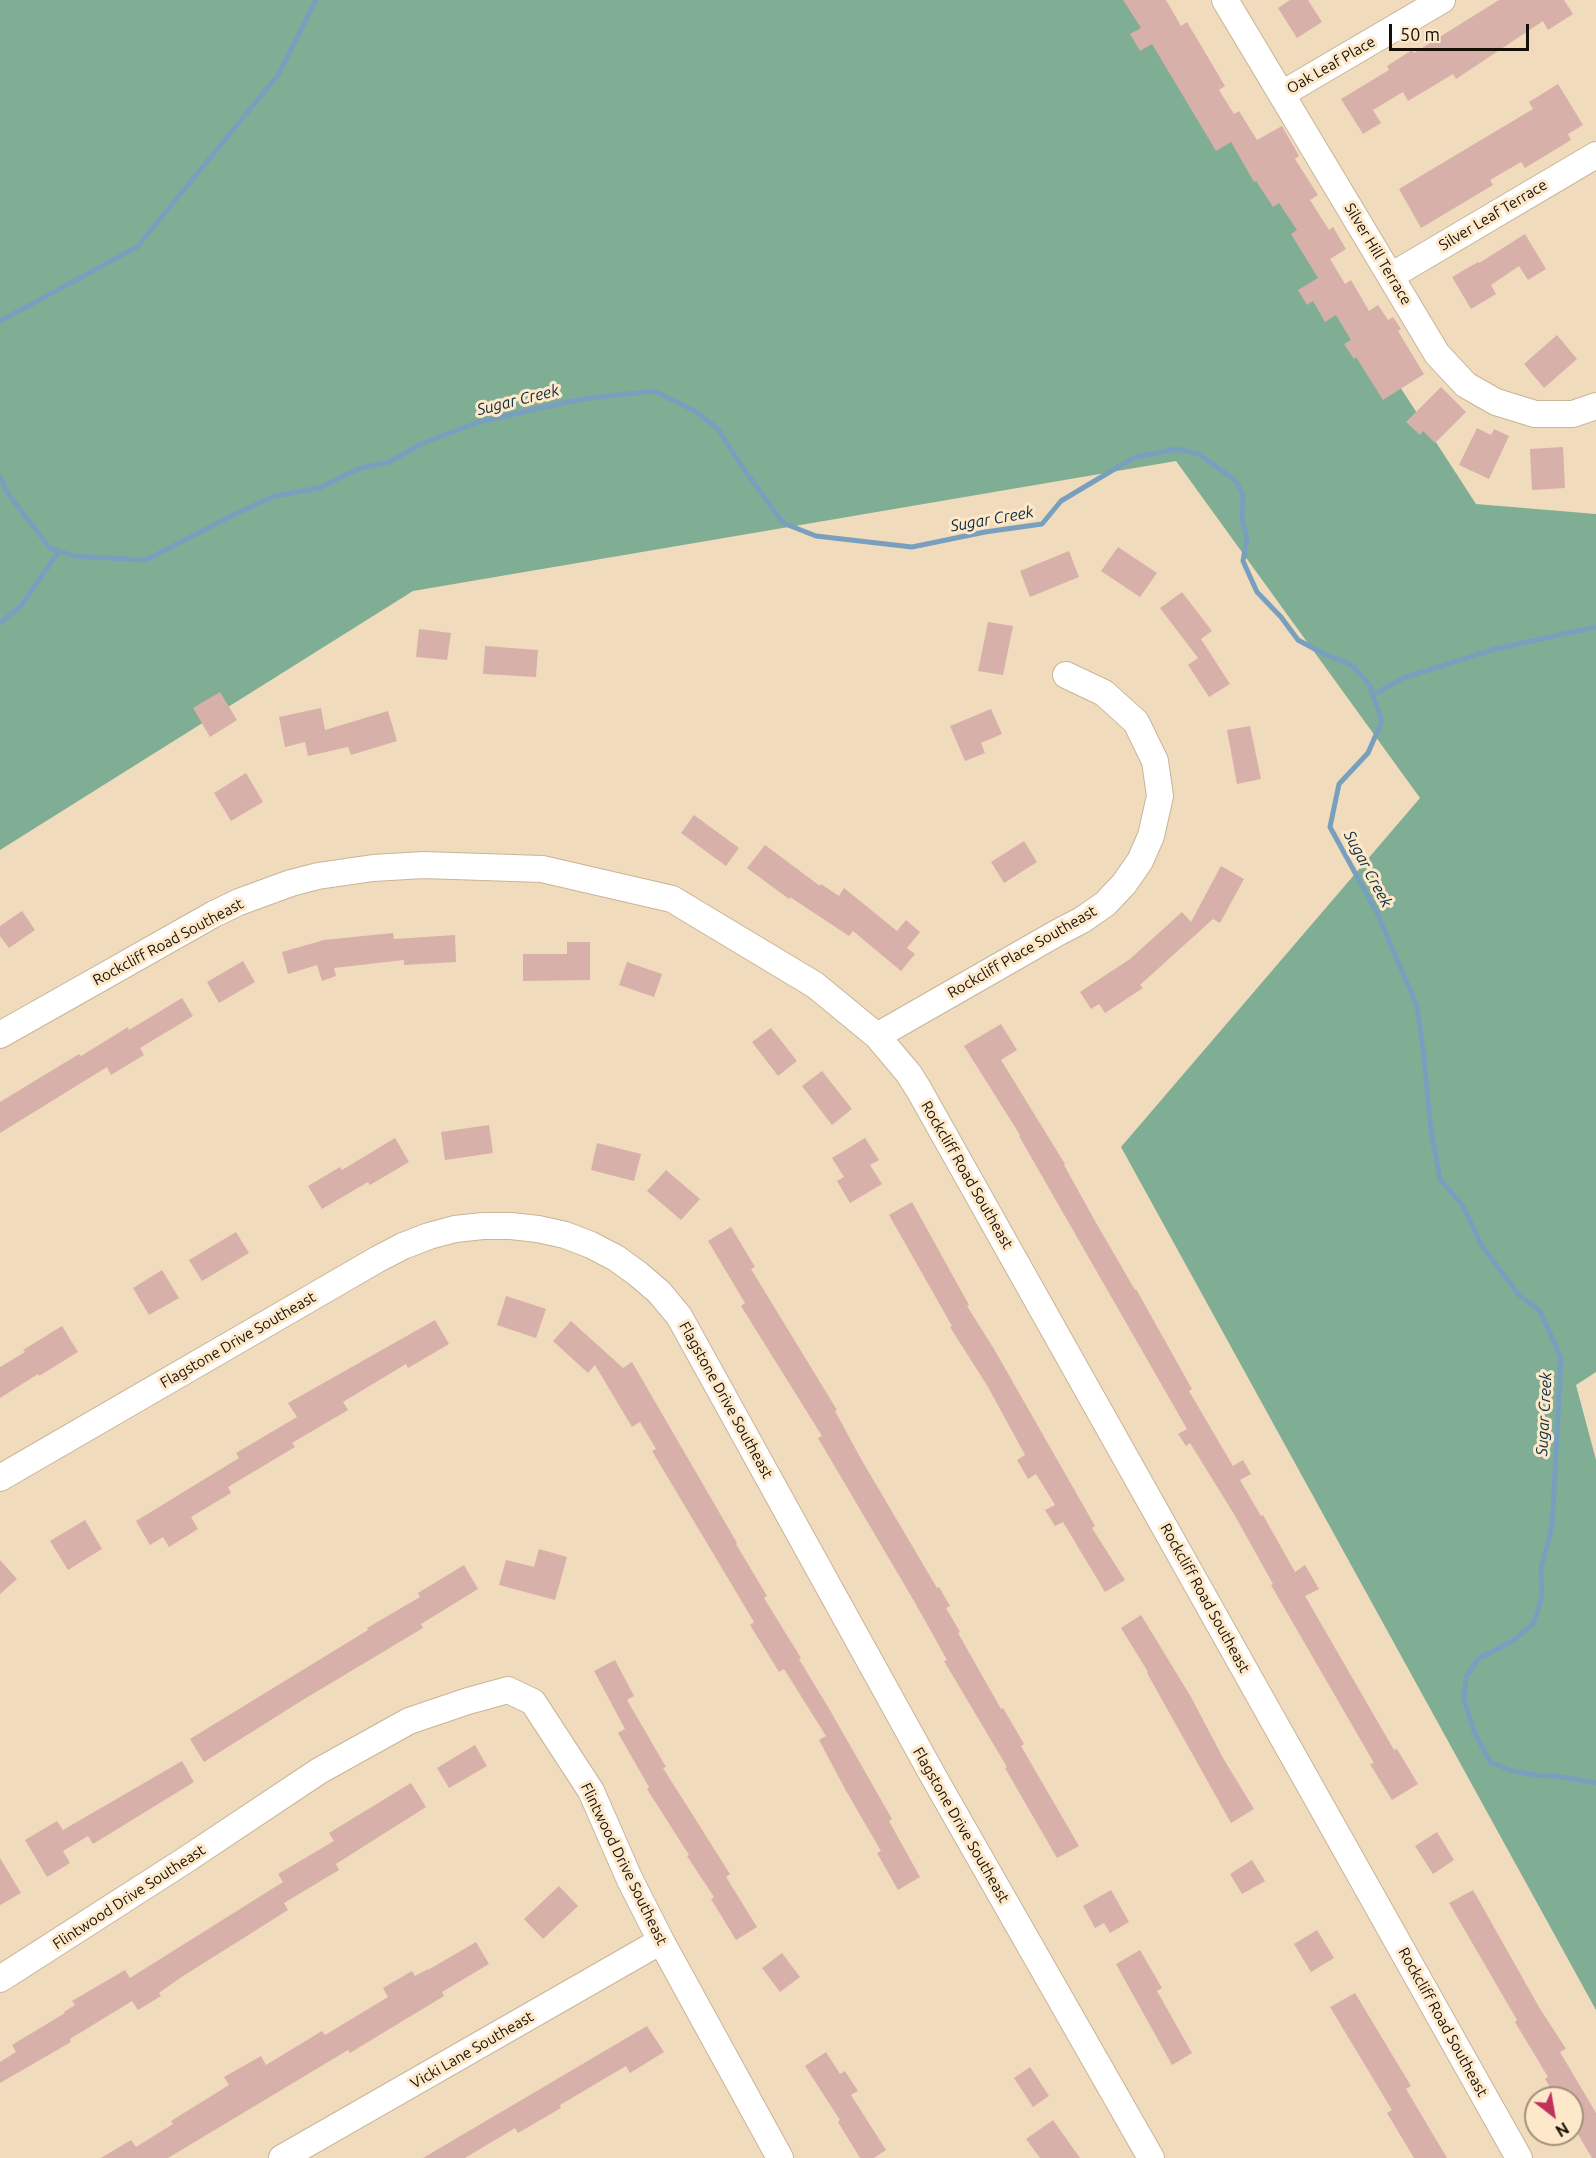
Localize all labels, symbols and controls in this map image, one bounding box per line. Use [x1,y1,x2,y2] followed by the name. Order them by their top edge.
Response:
[1392,12,1532,50] scale bar
[1400,24,1440,44] text: 50 m
[1284,32,1378,98] street label: Oak Leaf Place
[1436,176,1550,254] street label: Silver Leaf Terrace
[1340,200,1416,308] street label: Silver Hill Terrace
[475,380,561,420] water label: Sugar Creek
[949,502,1035,536] water label: Sugar Creek
[1340,827,1396,911] water label: Sugar Creek
[90,895,246,989] street label: Rockcliff Road Southeast
[944,902,1100,1002] street label: Rockcliff Place Southeast
[917,1098,1017,1252] street label: Rockcliff Road Southeast
[157,1288,319,1392] street label: Flagstone Drive Southeast
[675,1318,777,1482] street label: Flagstone Drive Southeast
[1532,1371,1556,1457] water label: Sugar Creek
[1156,1520,1254,1676] street label: Rockcliff Road Southeast
[909,1744,1013,1906] street label: Flagstone Drive Southeast
[577,1780,671,1948] street label: Flintwood Drive Southeast
[49,1841,209,1953] street label: Flintwood Drive Southeast
[1394,1944,1492,2100] street label: Rockcliff Road Southeast
[407,2007,537,2093] street label: Vicki Lane Southeast
[1524,2086,1584,2146] north arrow
[1552,2119,1572,2141] text: N

